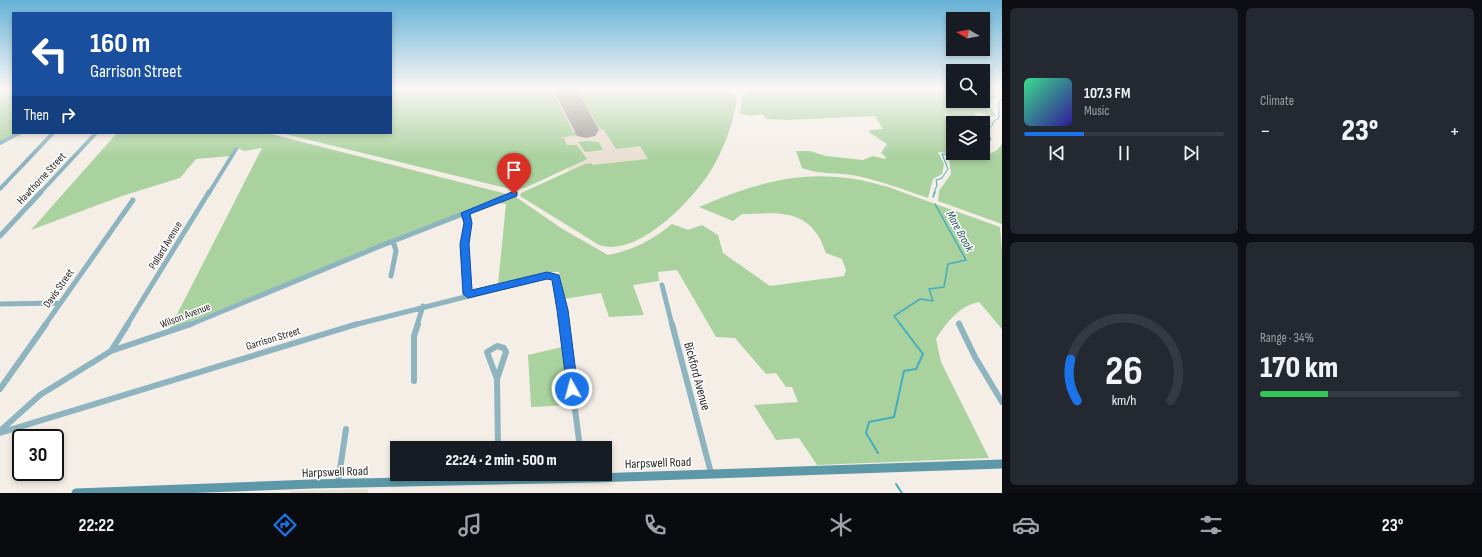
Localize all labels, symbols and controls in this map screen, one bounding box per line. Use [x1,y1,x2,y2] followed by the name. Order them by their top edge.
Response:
[946,12,990,56] north arrow
[946,12,990,160] map controls
[90,27,150,60] text: 160 m
[24,28,76,80] icon: left
[90,61,182,82] text: Garrison Street
[946,64,990,108] button: search
[1084,84,1130,103] text: 107.3 FM
[1260,93,1294,109] text: Climate
[1084,103,1109,119] text: Music
[57,104,79,126] icon: right
[24,106,49,125] text: Then
[1342,113,1378,149] text: 23°
[946,116,990,160] button: layers
[1260,118,1271,145] text: −
[1449,118,1460,145] text: +
[1046,142,1068,164] icon: previous
[1113,142,1135,164] icon: pause
[1180,142,1202,164] icon: next
[14,149,69,207] street label: Hawthorne Street
[497,153,531,194] pin
[503,159,525,181] icon: arrive
[942,208,977,255] water label: Mare Brook
[146,219,185,272] street label: Pollard Avenue
[40,266,77,310] street label: Davis Street
[158,300,212,331] street label: Wilson Avenue
[244,324,303,353] street label: Garrison Street
[1260,330,1314,346] text: Range · 34%
[680,340,714,412] street label: Bickford Avenue
[1105,347,1143,396] text: 26
[1260,350,1338,386] text: 170 km
[551,368,593,410] position arrow
[1112,392,1136,409] text: km/h
[12,429,64,481] speed limit sign: 30
[445,451,557,470] text: 22:24 · 2 min · 500 m
[625,454,692,472] street label: Harpswell Road
[302,463,369,481] street label: Harpswell Road
[271,511,299,539] icon: directions
[456,511,484,539] icon: music
[641,511,669,539] icon: phone
[827,511,855,539] icon: climate
[1012,511,1040,539] icon: car
[1197,511,1225,539] icon: filters
[79,515,114,536] text: 22:22
[1382,515,1403,536] text: 23°

